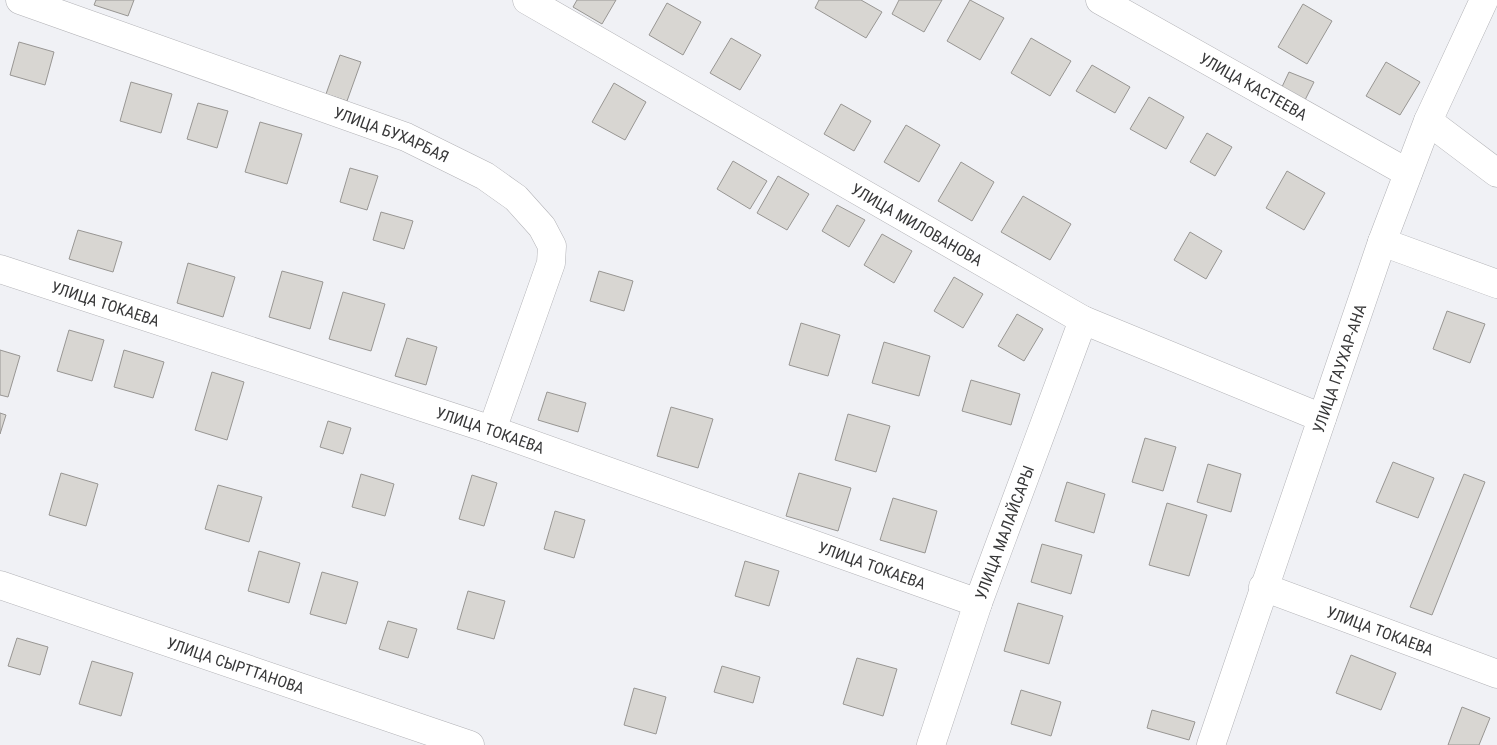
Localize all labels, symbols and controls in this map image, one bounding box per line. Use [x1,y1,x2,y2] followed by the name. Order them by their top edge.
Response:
[1196,48,1311,124] street label: УЛИЦА КАСТЕЕВА
[331,103,452,166] street label: УЛИЦА БУХАРБАЯ
[848,179,986,270] street label: УЛИЦА МИЛОВАНОВА
[49,277,162,330] street label: УЛИЦА ТОКАЕВА
[1308,301,1370,435] street label: УЛИЦА ГАУХАР-АНА
[434,403,547,457] street label: УЛИЦА ТОКАЕВА
[971,463,1038,602] street label: УЛИЦА МАЛАЙСАРЫ
[816,537,928,593] street label: УЛИЦА ТОКАЕВА
[1324,602,1436,659] street label: УЛИЦА ТОКАЕВА
[164,633,307,698] street label: УЛИЦА СЫРТТАНОВА

